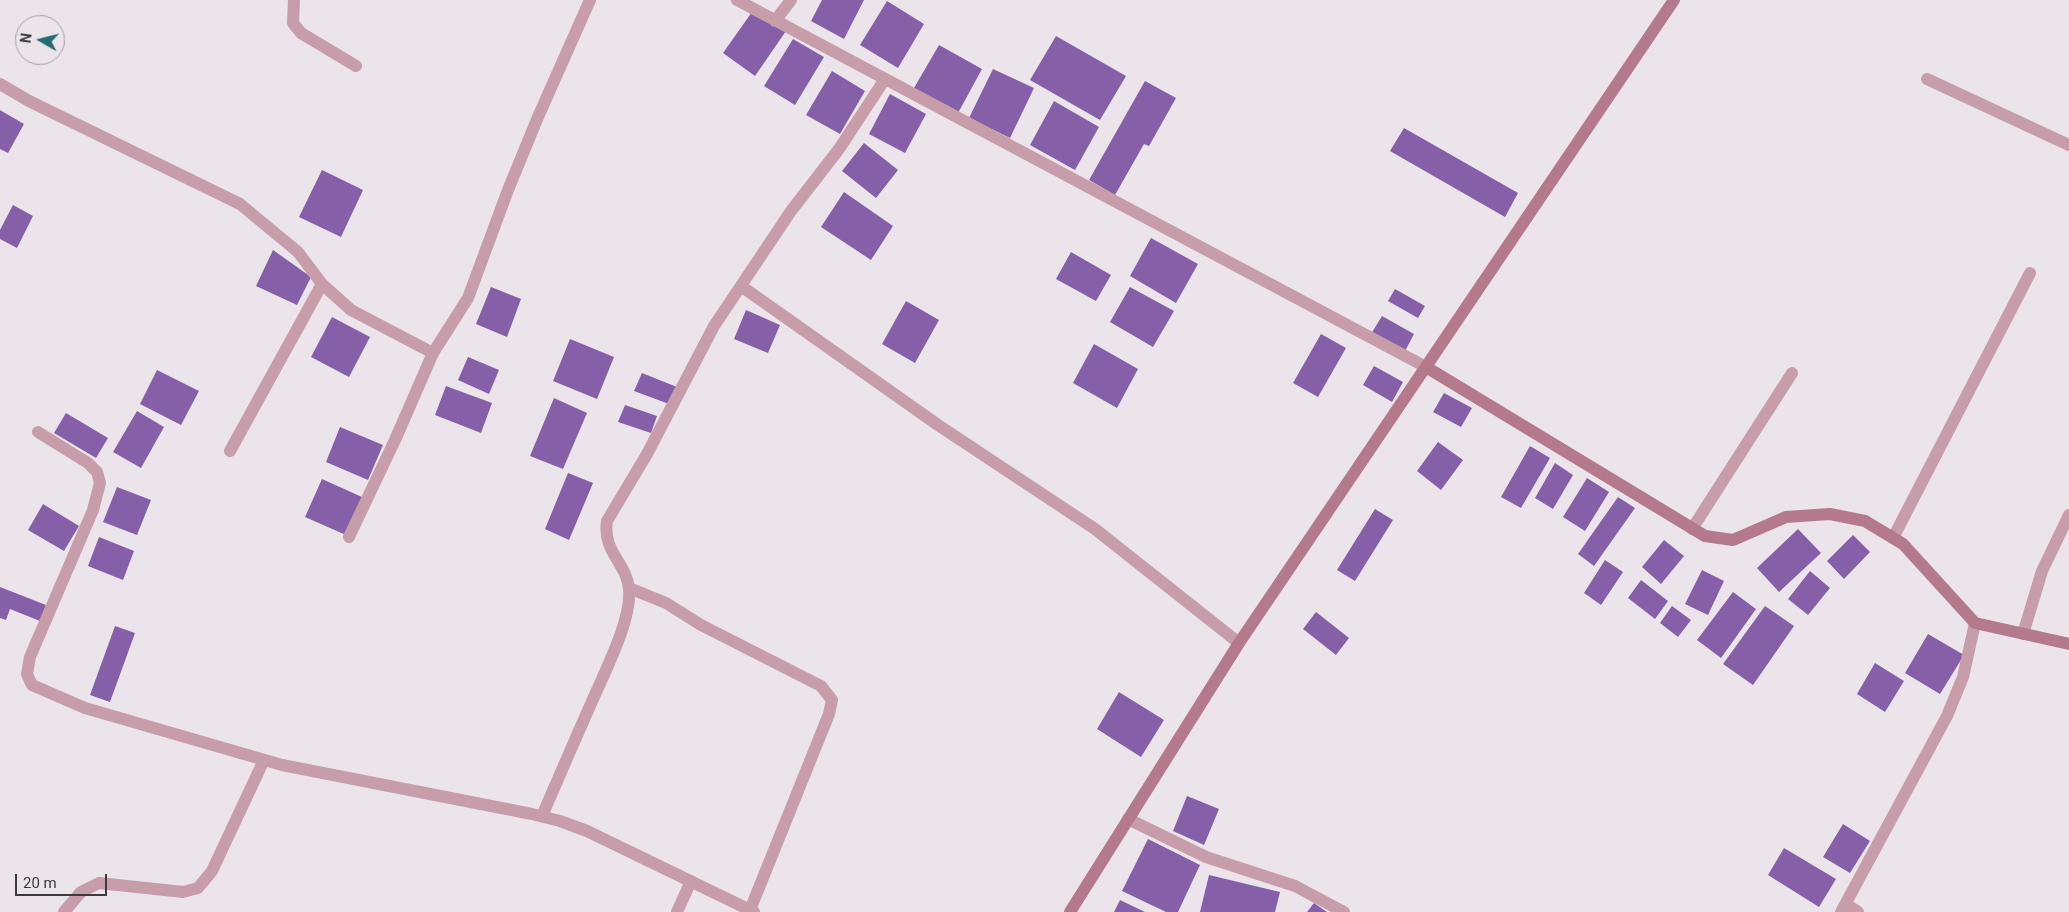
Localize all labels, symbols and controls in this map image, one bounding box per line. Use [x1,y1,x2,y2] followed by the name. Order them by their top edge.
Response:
[15,15,65,65] north arrow
[18,32,35,44] text: N
[18,864,110,896] scale bar
[23,874,57,892] text: 20 m

